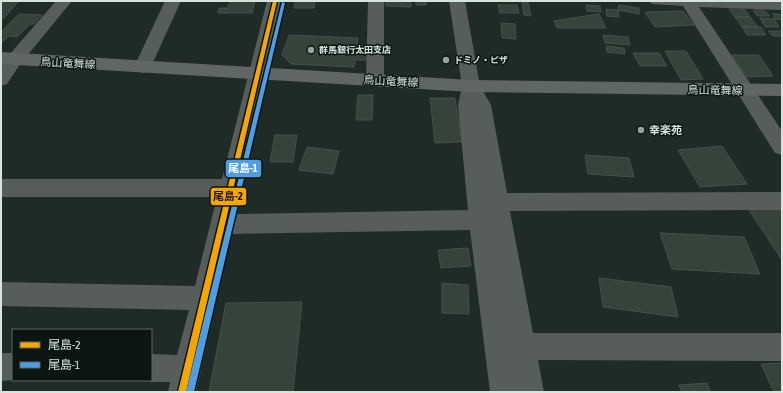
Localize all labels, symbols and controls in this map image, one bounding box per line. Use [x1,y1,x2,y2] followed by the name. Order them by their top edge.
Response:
[306,45,316,55] marker: 群馬銀行太田支店
[319,45,391,55] place label: 群馬銀行太田支店
[441,55,451,65] marker: ドミノ・ピザ
[454,55,508,65] place label: ドミノ・ピザ
[40,56,96,70] street label: 鳥山竜舞線
[363,74,419,88] street label: 鳥山竜舞線
[687,84,743,96] street label: 鳥山竜舞線
[649,124,682,136] place label: 幸楽苑
[636,125,646,135] marker: 幸楽苑
[225,159,262,178] line badge: 尾島-1
[228,162,258,174] text: 尾島-1
[210,187,247,206] line badge: 尾島-2
[213,190,243,202] text: 尾島-2
[12,329,152,381] legend
[48,338,81,352] text: 尾島-2
[48,358,80,372] text: 尾島-1

